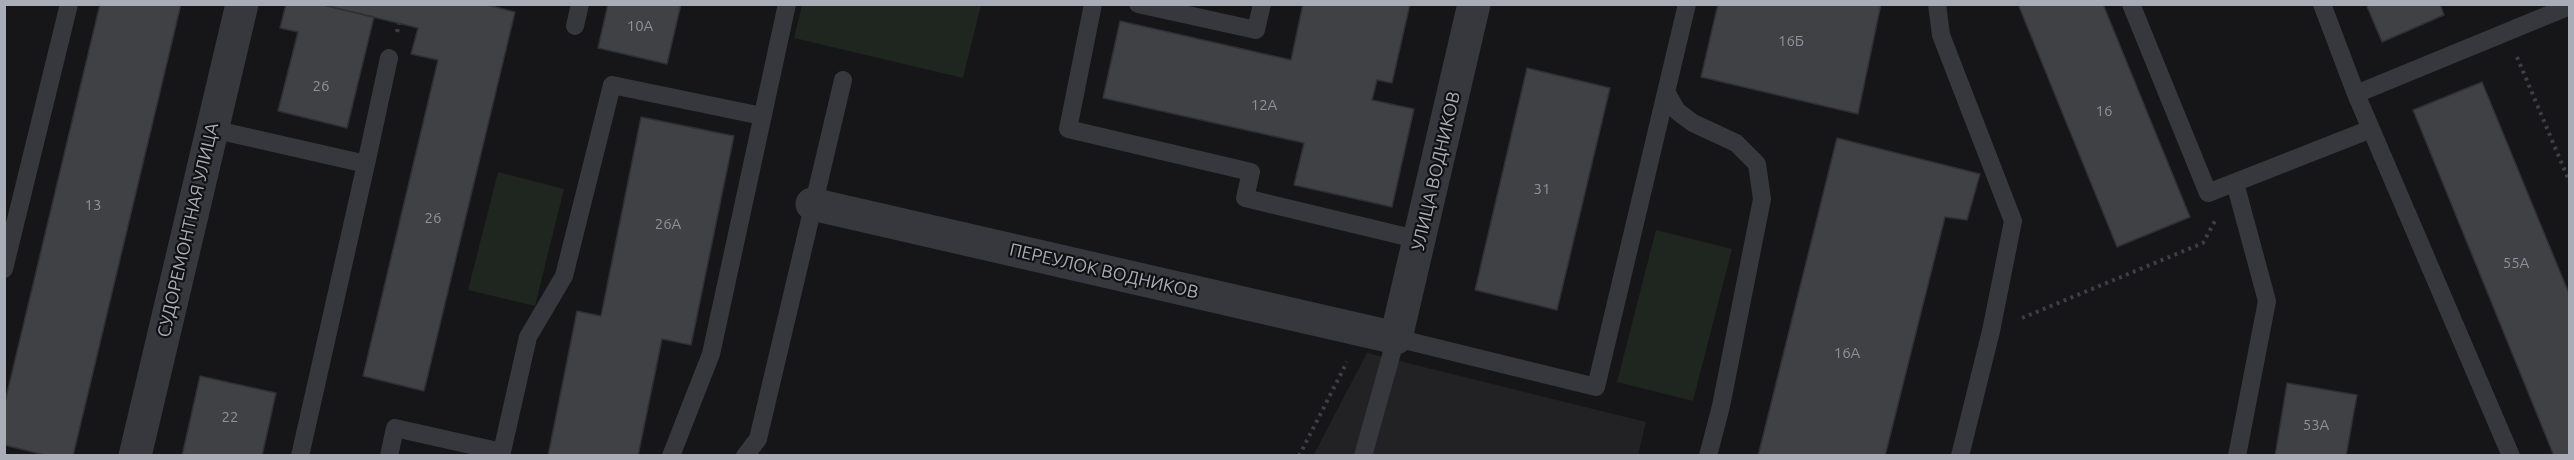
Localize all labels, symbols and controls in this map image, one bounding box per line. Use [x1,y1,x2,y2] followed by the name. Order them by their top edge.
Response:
[627,17,653,35] house number: 10А
[1778,32,1804,50] house number: 16Б
[313,77,329,95] house number: 26
[1407,89,1465,253] street label: УЛИЦА ВОДНИКОВ
[1251,96,1277,114] house number: 12А
[2096,102,2112,120] house number: 16
[153,121,223,339] street label: СУДОРЕМОНТНАЯ УЛИЦА
[1534,180,1550,198] house number: 31
[85,196,101,214] house number: 13
[425,209,441,227] house number: 26
[655,215,681,233] house number: 26А
[1007,239,1201,303] street label: ПЕРЕУЛОК ВОДНИКОВ
[2503,254,2529,272] house number: 55А
[1834,344,1860,362] house number: 16А
[222,408,238,426] house number: 22
[2303,416,2329,434] house number: 53А

